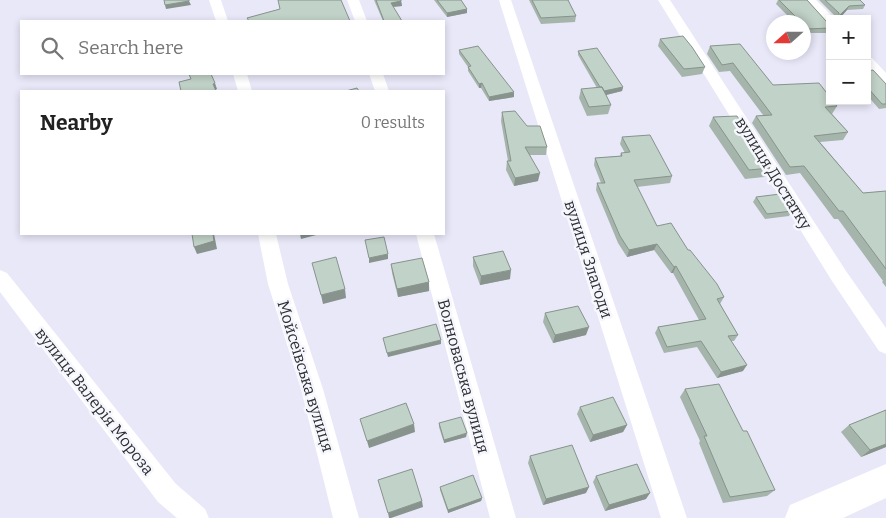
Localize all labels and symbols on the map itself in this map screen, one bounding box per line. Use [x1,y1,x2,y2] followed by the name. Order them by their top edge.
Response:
[766,15,811,60] north arrow
[731,114,816,233] street label: вулиця Достатку
[561,198,617,321] street label: вулиця Злагоди
[434,297,493,456] street label: Волноваська вулиця
[273,298,338,454] street label: Мойсеївська вулиця
[31,324,158,479] street label: вулиця Валерія Мороза

